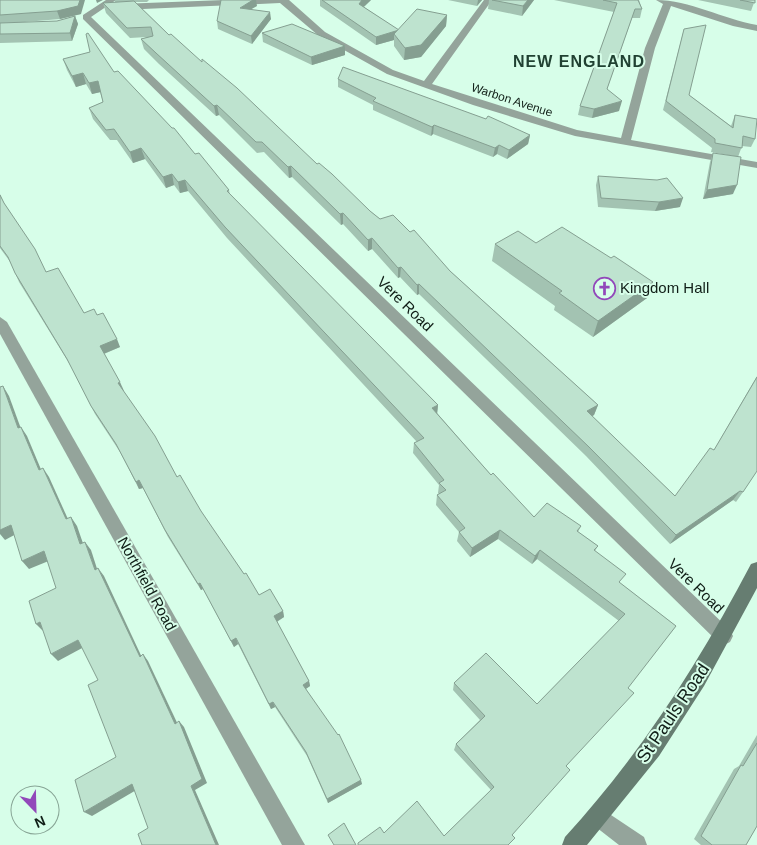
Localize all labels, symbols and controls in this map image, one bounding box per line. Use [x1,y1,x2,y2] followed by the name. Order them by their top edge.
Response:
[513,53,645,70] district label: NEW ENGLAND
[470,80,555,120] street label: Warbon Avenue
[374,273,437,334] street label: Vere Road
[592,276,616,300] church icon: Kingdom Hall
[620,279,709,296] place label: Kingdom Hall
[115,534,180,633] street label: Northfield Road
[665,555,728,616] street label: Vere Road
[633,660,713,766] street label: St Pauls Road
[10,785,60,835] north arrow
[32,813,48,831] text: N

